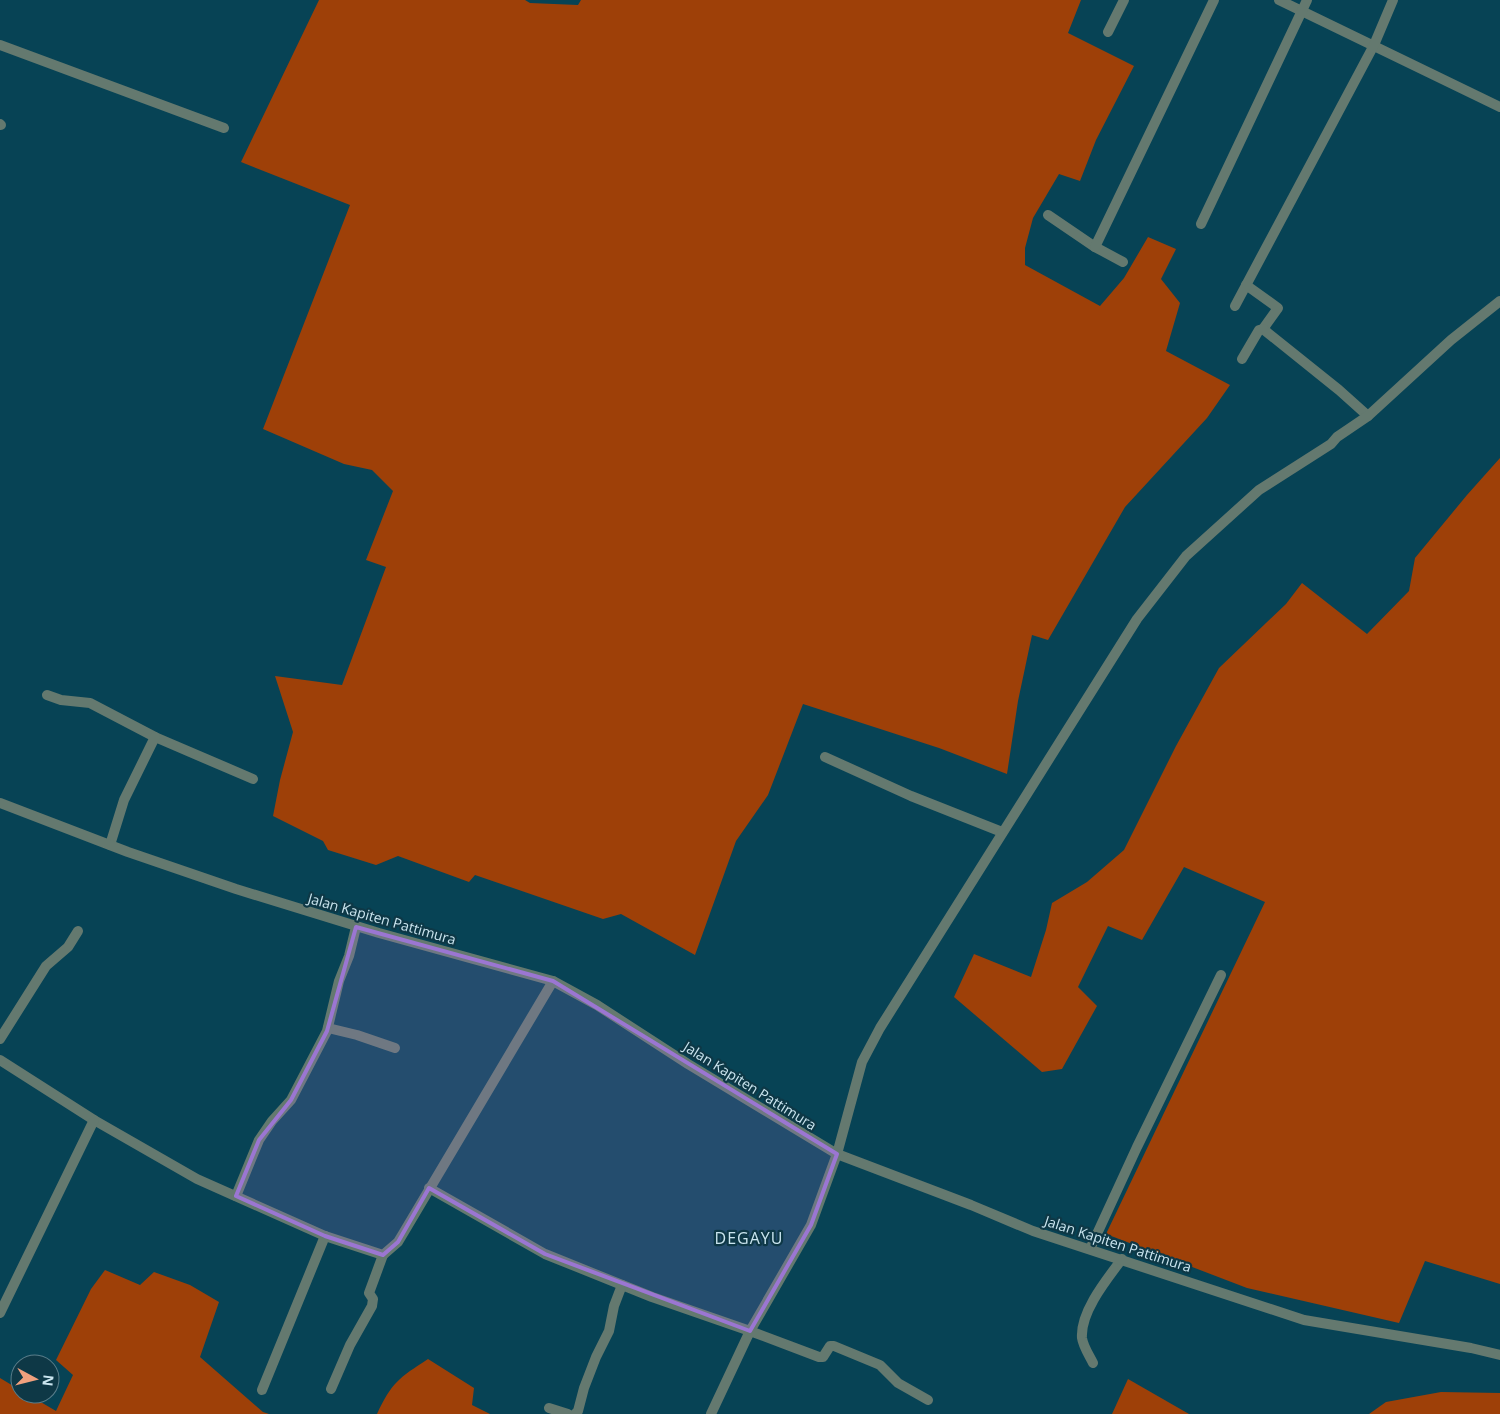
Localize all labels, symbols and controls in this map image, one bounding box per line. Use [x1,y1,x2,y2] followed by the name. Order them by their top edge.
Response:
[304,888,458,949] street label: Jalan Kapiten Pattimura
[678,1036,820,1134] street label: Jalan Kapiten Pattimura
[1040,1210,1194,1276] street label: Jalan Kapiten Pattimura
[715,1227,783,1249] district label: DEGAYU
[10,1354,60,1404] north arrow
[38,1374,59,1387] text: N

